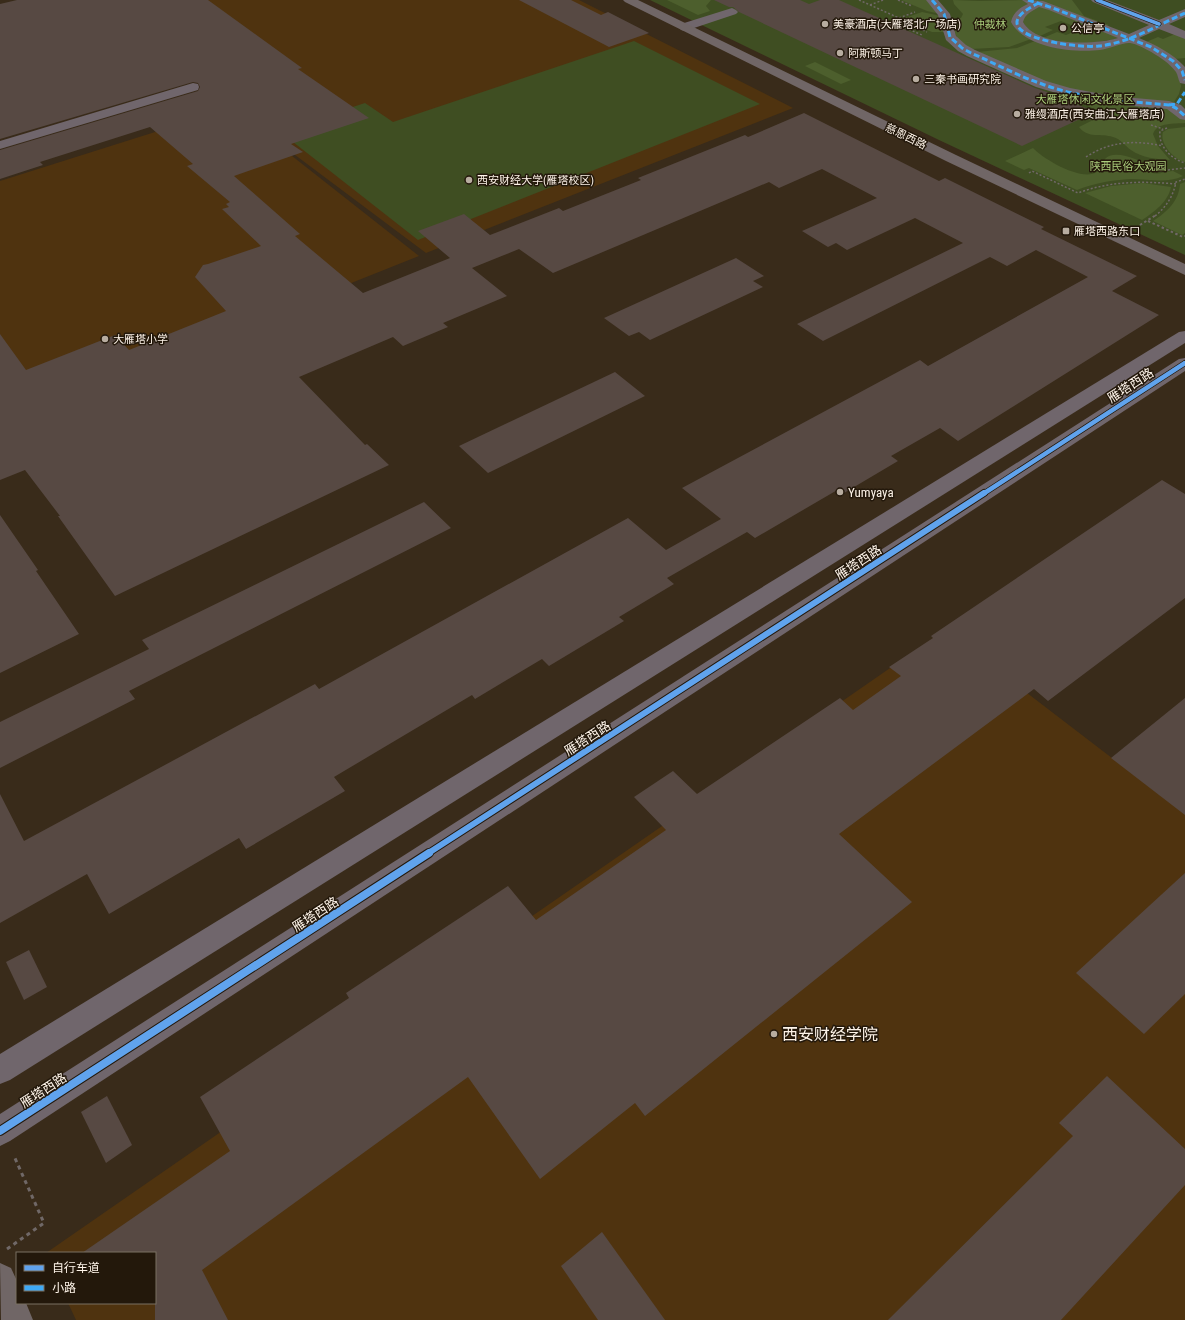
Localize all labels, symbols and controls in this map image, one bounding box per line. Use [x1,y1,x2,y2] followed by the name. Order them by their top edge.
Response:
[833,18,961,31] place label: 美豪酒店(大雁塔北广场店)
[974,18,1007,31] park label: 仲裁林
[820,19,830,29] marker: 美豪酒店(大雁塔北广场店)
[1071,22,1104,35] place label: 公信亭
[1058,23,1068,33] marker: 公信亭
[848,47,903,60] place label: 阿斯顿马丁
[835,48,845,58] marker: 阿斯顿马丁
[924,73,1001,86] place label: 三秦书画研究院
[911,74,921,84] marker: 三秦书画研究院
[1036,93,1135,106] park label: 大雁塔休闲文化景区
[1025,108,1164,121] place label: 雅缦酒店(西安曲江大雁塔店)
[1012,109,1022,119] marker: 雅缦酒店(西安曲江大雁塔店)
[883,121,928,152] street label: 慈恩西路
[1090,160,1167,173] park label: 陕西民俗大观园
[477,174,594,187] place label: 西安财经大学(雁塔校区)
[464,175,474,185] marker: 西安财经大学(雁塔校区)
[1074,225,1140,238] place label: 雁塔西路东口
[1061,226,1071,236] marker: 雁塔西路东口
[113,333,168,346] place label: 大雁塔小学
[100,334,110,344] marker: 大雁塔小学
[1104,365,1156,406] street label: 雁塔西路
[848,485,894,500] place label: Yumyaya
[835,487,845,497] marker: Yumyaya
[832,542,884,583] street label: 雁塔西路
[561,718,613,759] street label: 雁塔西路
[289,894,341,935] street label: 雁塔西路
[782,1025,878,1044] place label: 西安财经学院
[769,1029,779,1039] marker: 西安财经学院
[17,1070,69,1111] street label: 雁塔西路
[16,1252,156,1304] legend
[52,1261,100,1275] text: 自行车道
[52,1281,76,1295] text: 小路

